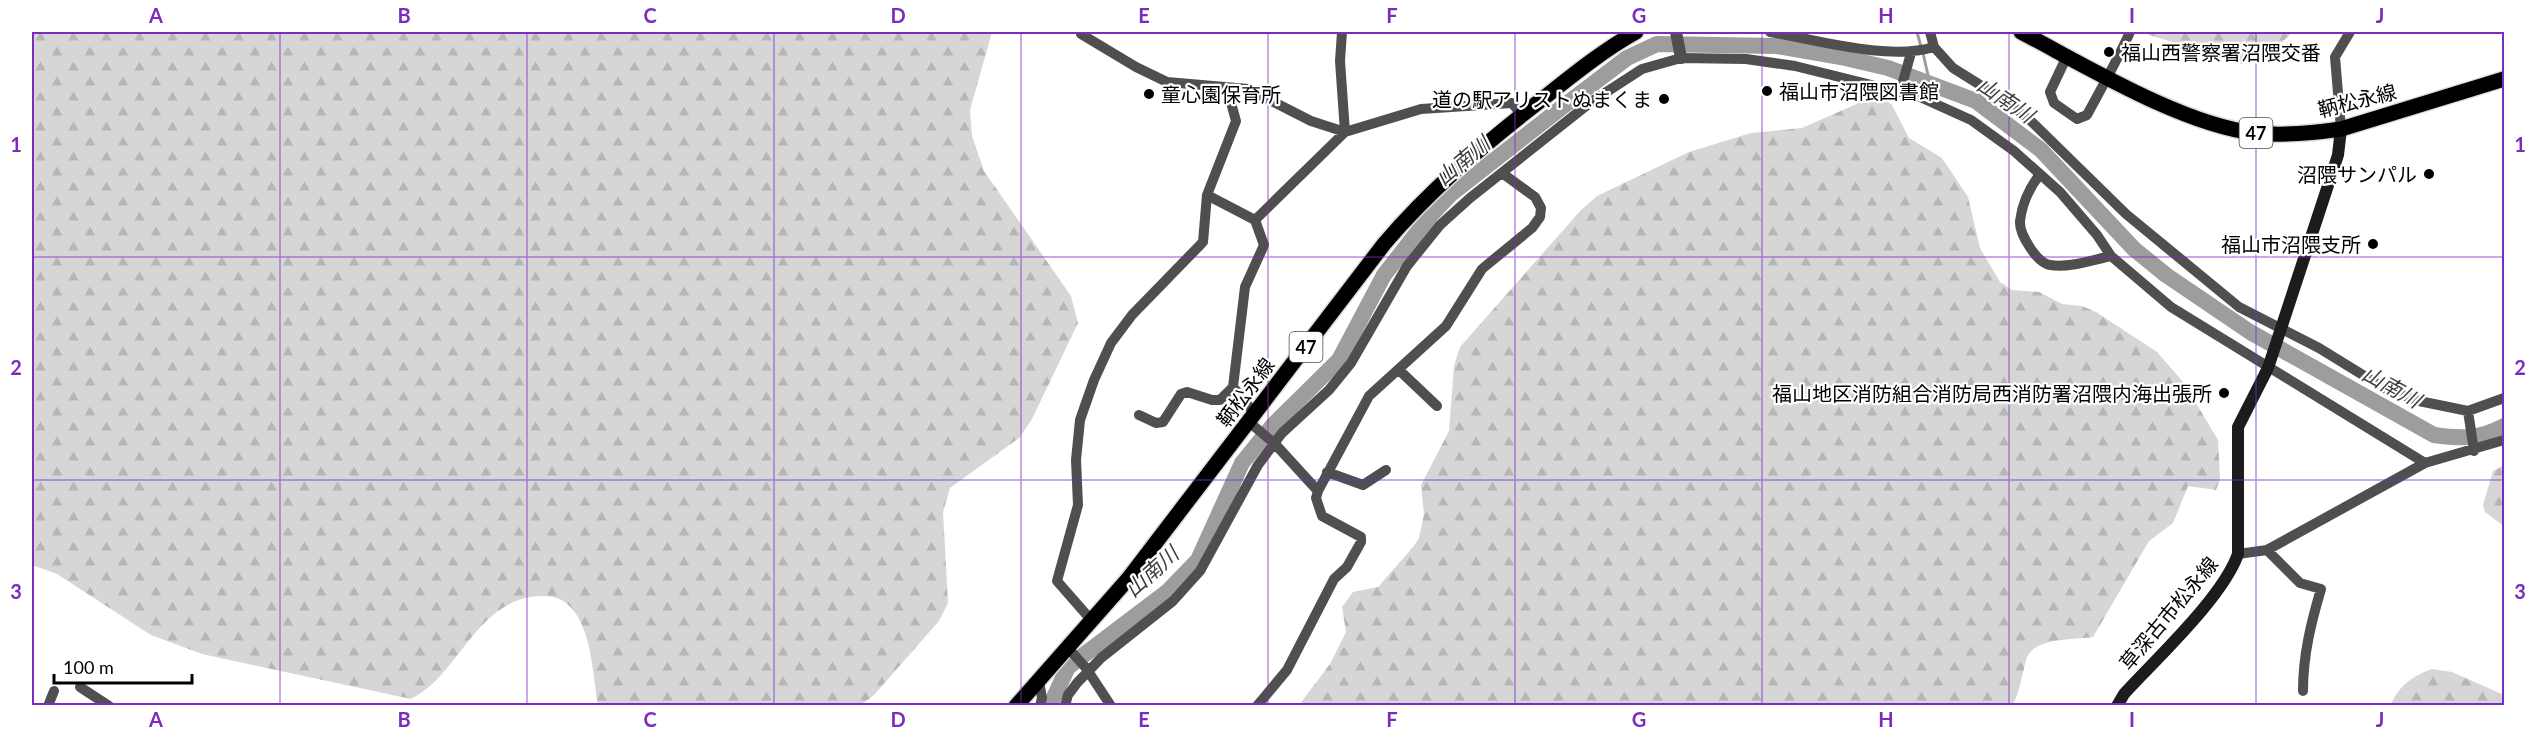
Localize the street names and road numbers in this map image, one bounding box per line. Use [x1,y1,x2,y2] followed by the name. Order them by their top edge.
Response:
[2315,79,2399,121] street label: 鞆松永線
[2240,118,2272,148] road number: 47
[1290,332,1322,362] road number: 47
[1211,353,1279,431] street label: 鞆松永線
[2114,552,2222,674] street label: 草深古市松永線

